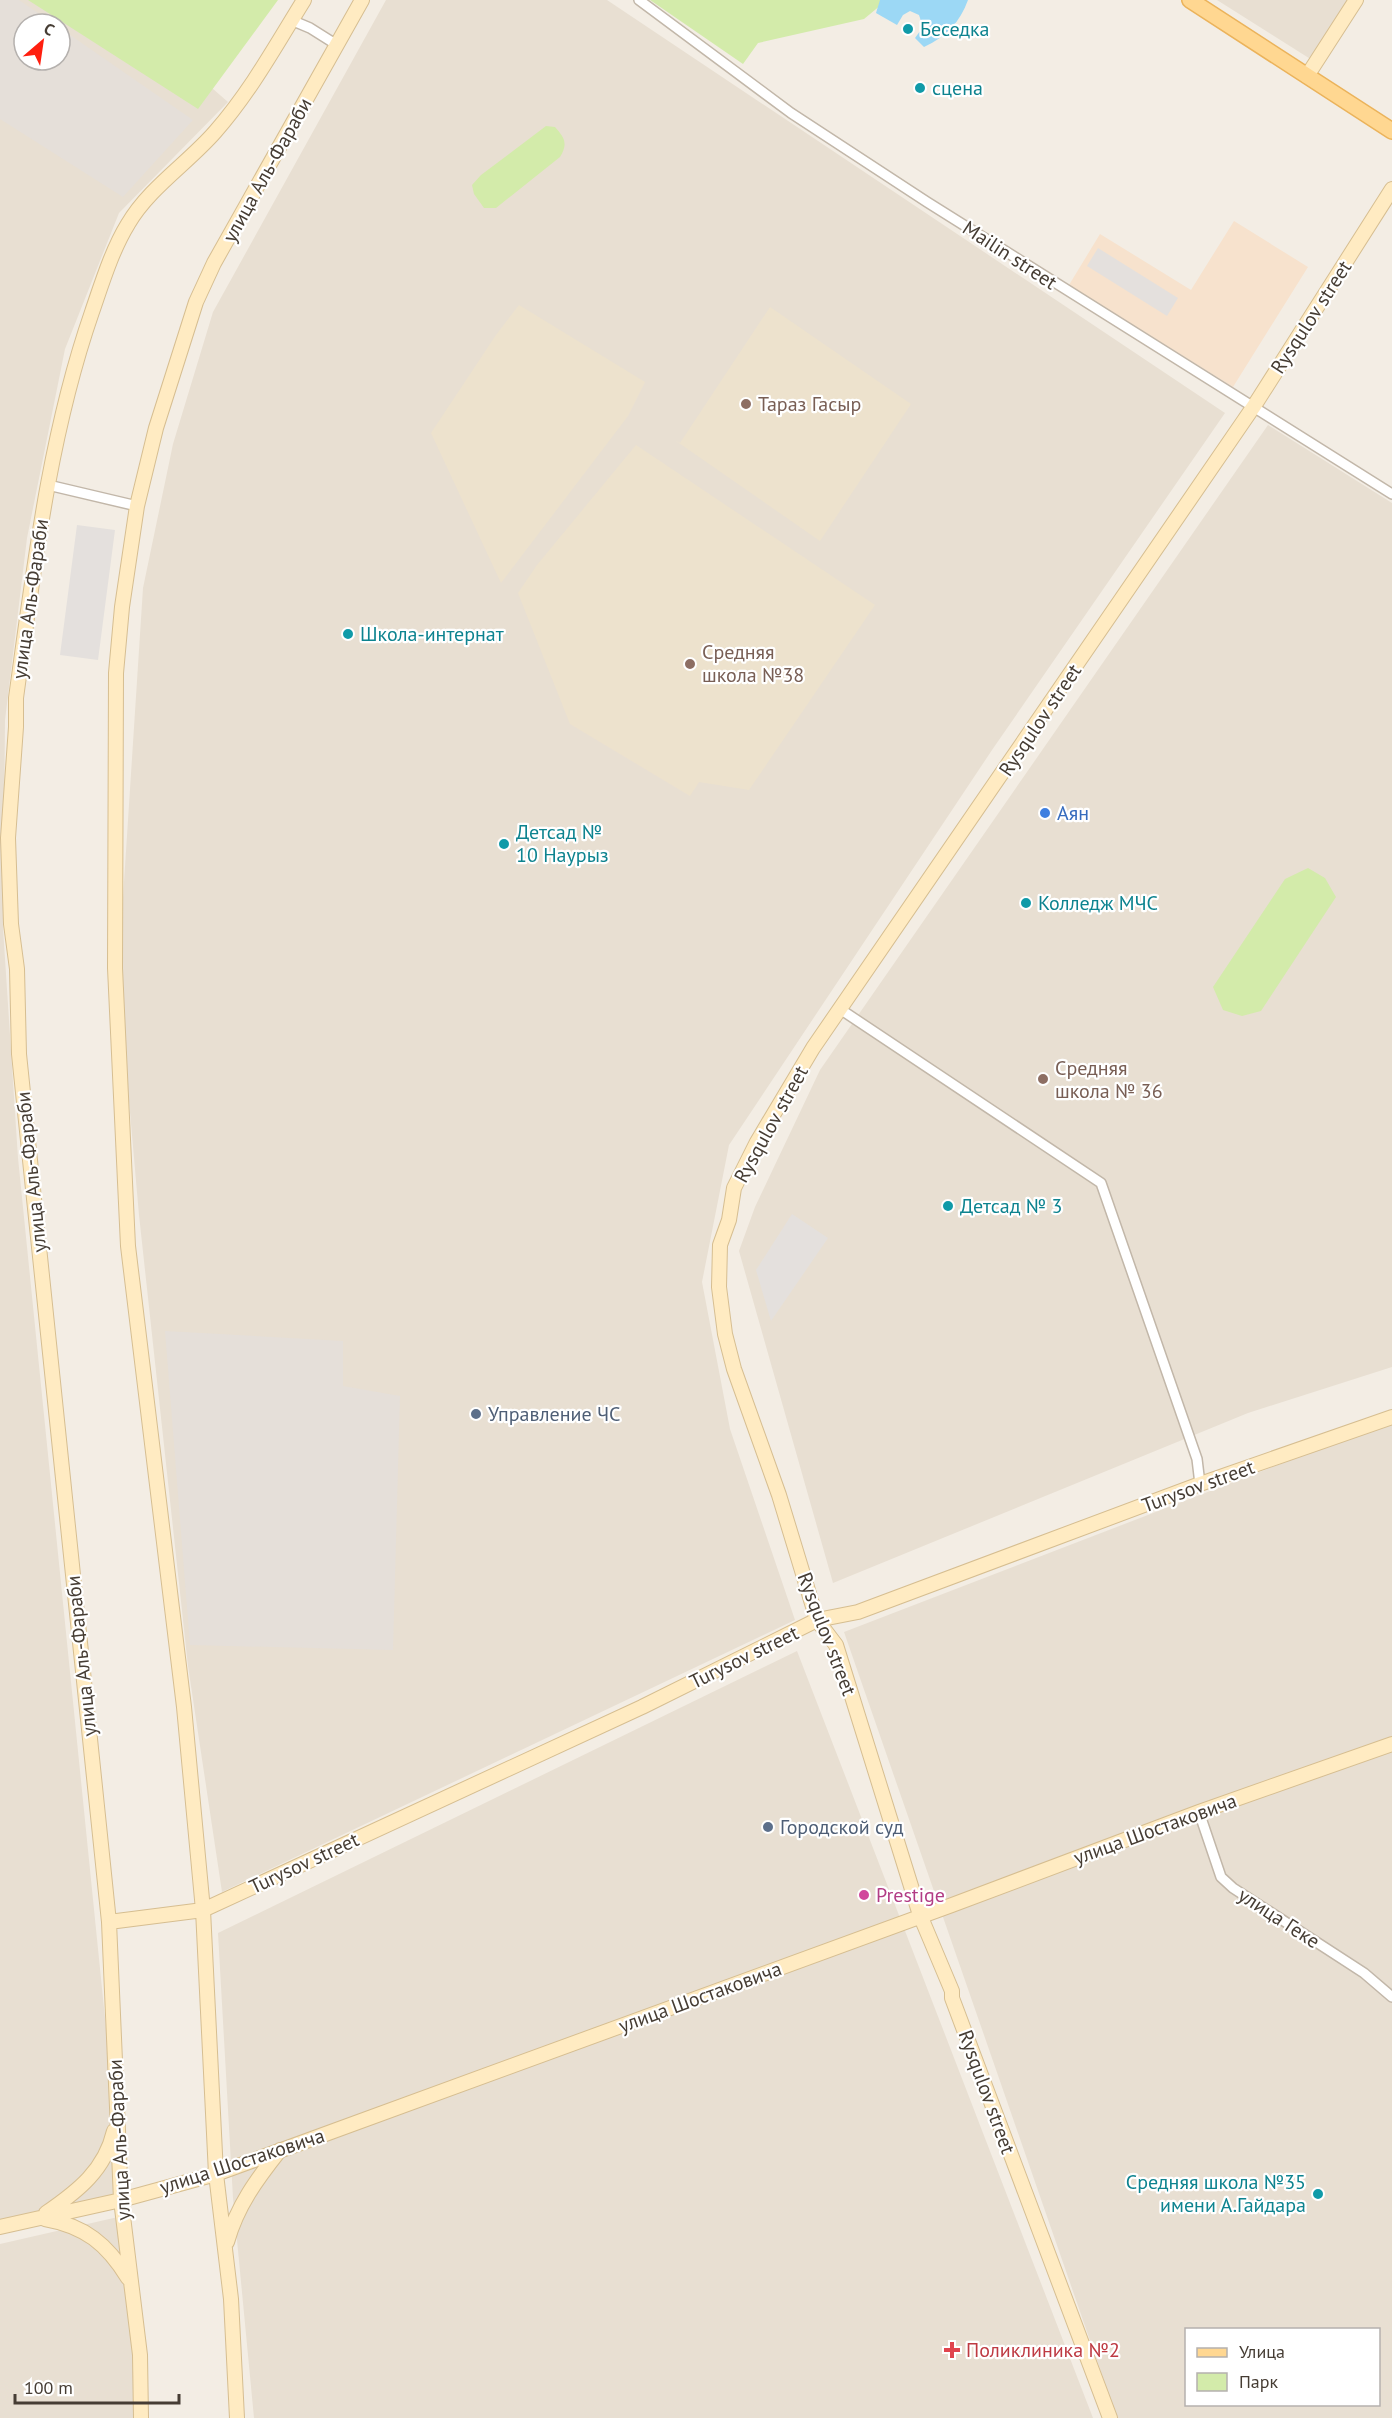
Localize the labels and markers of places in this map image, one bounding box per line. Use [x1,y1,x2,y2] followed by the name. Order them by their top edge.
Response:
[920,16,990,42] place label: Беседка
[901,22,915,36] marker: Беседка
[932,75,983,101] place label: сцена
[913,81,927,95] marker: сцена
[758,391,861,417] place label: Тараз Гасыр
[739,397,753,411] marker: Тараз Гасыр
[360,621,504,647] place label: Школа-интернат
[341,627,355,641] marker: Школа-интернат
[702,639,804,688] place label: Средняя школа №38
[683,657,697,671] marker: Средняя школа №38
[1057,800,1089,826] place label: Аян
[1038,806,1052,820] marker: Аян
[516,819,609,868] place label: Детсад № 10 Наурыз
[497,837,511,851] marker: Детсад № 10 Наурыз
[1038,890,1158,916] place label: Колледж МЧС
[1019,896,1033,910] marker: Колледж МЧС
[1055,1055,1163,1104] place label: Средняя школа № 36
[1036,1072,1050,1086] marker: Средняя школа № 36
[960,1193,1063,1219] place label: Детсад № 3
[941,1199,955,1213] marker: Детсад № 3
[488,1401,620,1427] place label: Управление ЧС
[469,1407,483,1421] marker: Управление ЧС
[780,1814,904,1840] place label: Городской суд
[761,1820,775,1834] marker: Городской суд
[876,1882,945,1908] place label: Prestige
[857,1888,871,1902] marker: Prestige
[1126,2169,1306,2218] place label: Средняя школа №35 имени А.Гайдара
[1311,2187,1325,2201] marker: Средняя школа №35 имени А.Гайдара
[966,2337,1120,2363] place label: Поликлиника №2
[943,2341,961,2359] marker: Поликлиника №2

